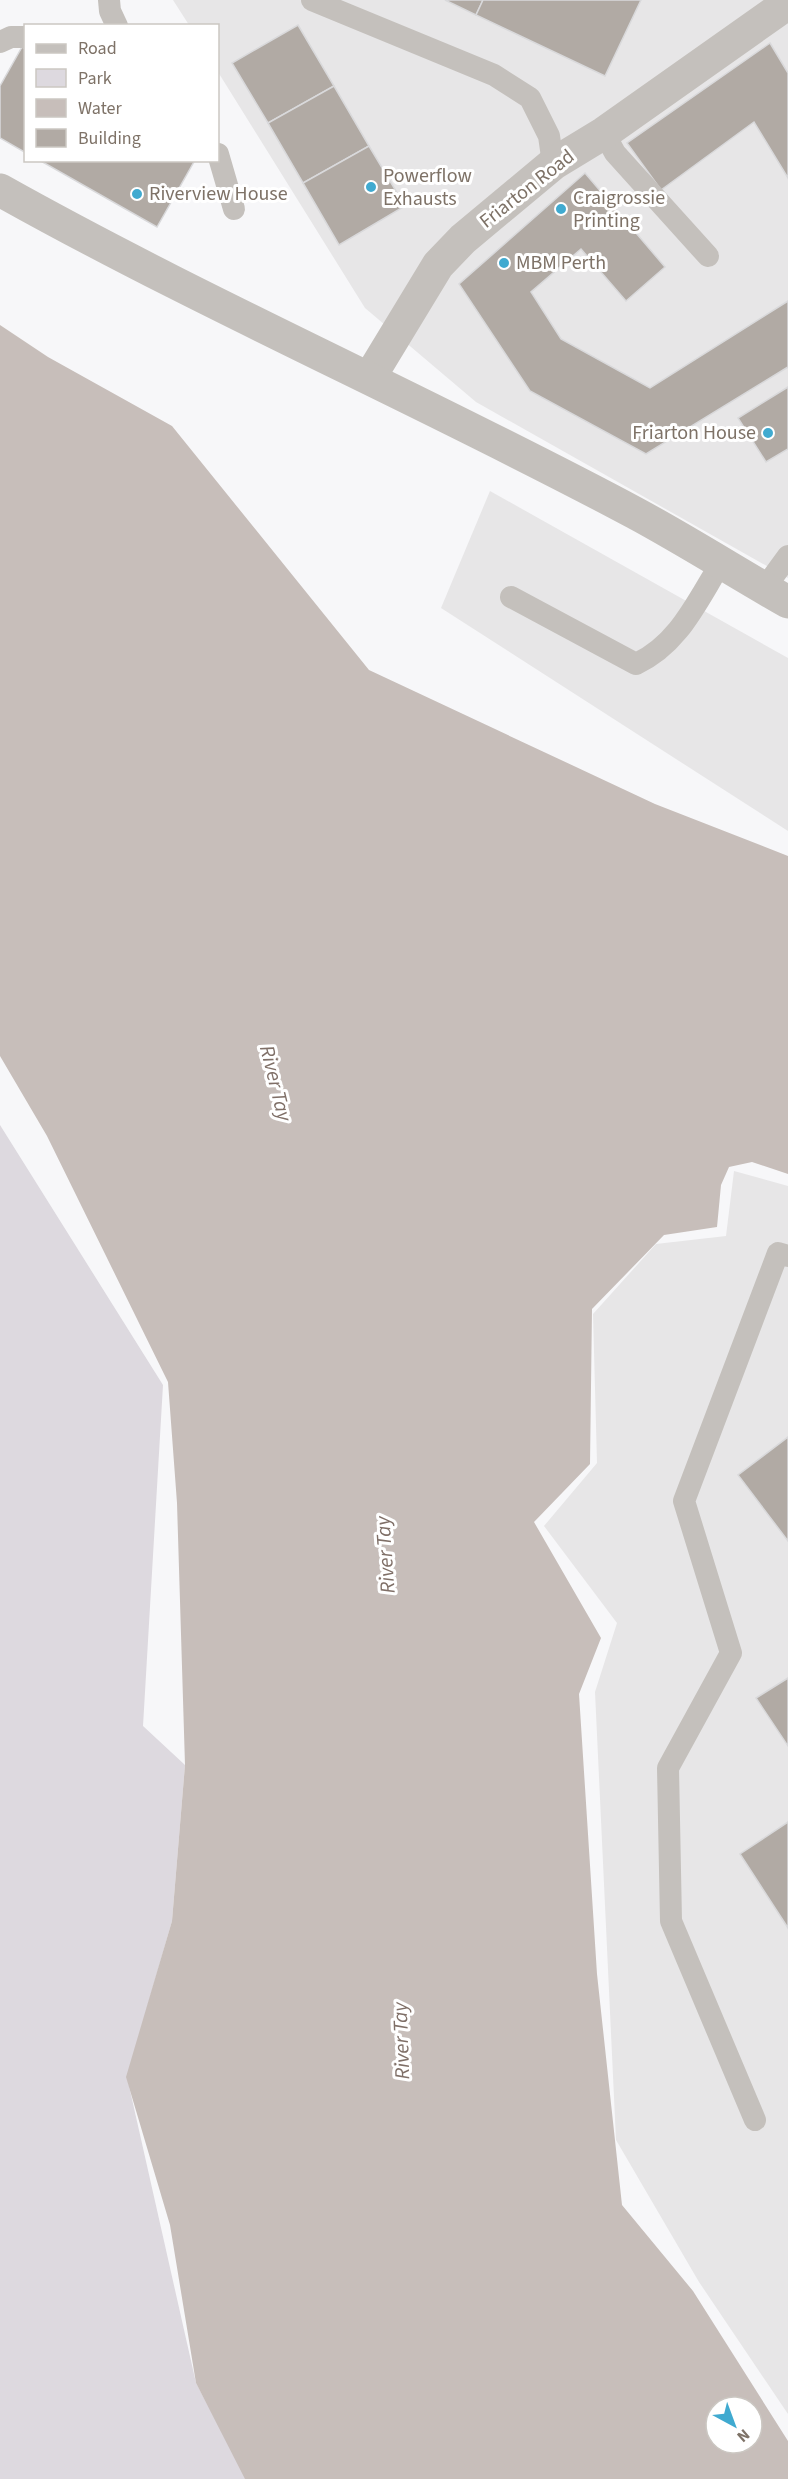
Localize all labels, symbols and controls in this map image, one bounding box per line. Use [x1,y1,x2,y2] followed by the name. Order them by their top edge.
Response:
[24,24,219,162] legend
[78,36,117,61] text: Road
[78,66,112,91] text: Park
[78,96,122,121] text: Water
[78,126,141,151] text: Building
[474,143,580,235] street label: Friarton Road
[383,162,472,213] place label: Powerflow Exhausts
[149,180,288,208] place label: Riverview House
[364,180,378,194] marker: Powerflow Exhausts
[573,184,665,235] place label: Craigrossie Printing
[130,187,144,201] marker: Riverview House
[554,202,568,216] marker: Craigrossie Printing
[516,249,606,277] place label: MBM Perth
[497,256,511,270] marker: MBM Perth
[632,419,756,447] place label: Friarton House
[761,426,775,440] marker: Friarton House
[252,1042,300,1126] water label: River Tay
[367,1514,403,1595] water label: River Tay
[385,2000,417,2080] water label: River Tay
[704,2395,764,2455] north arrow
[732,2424,754,2447] text: N

